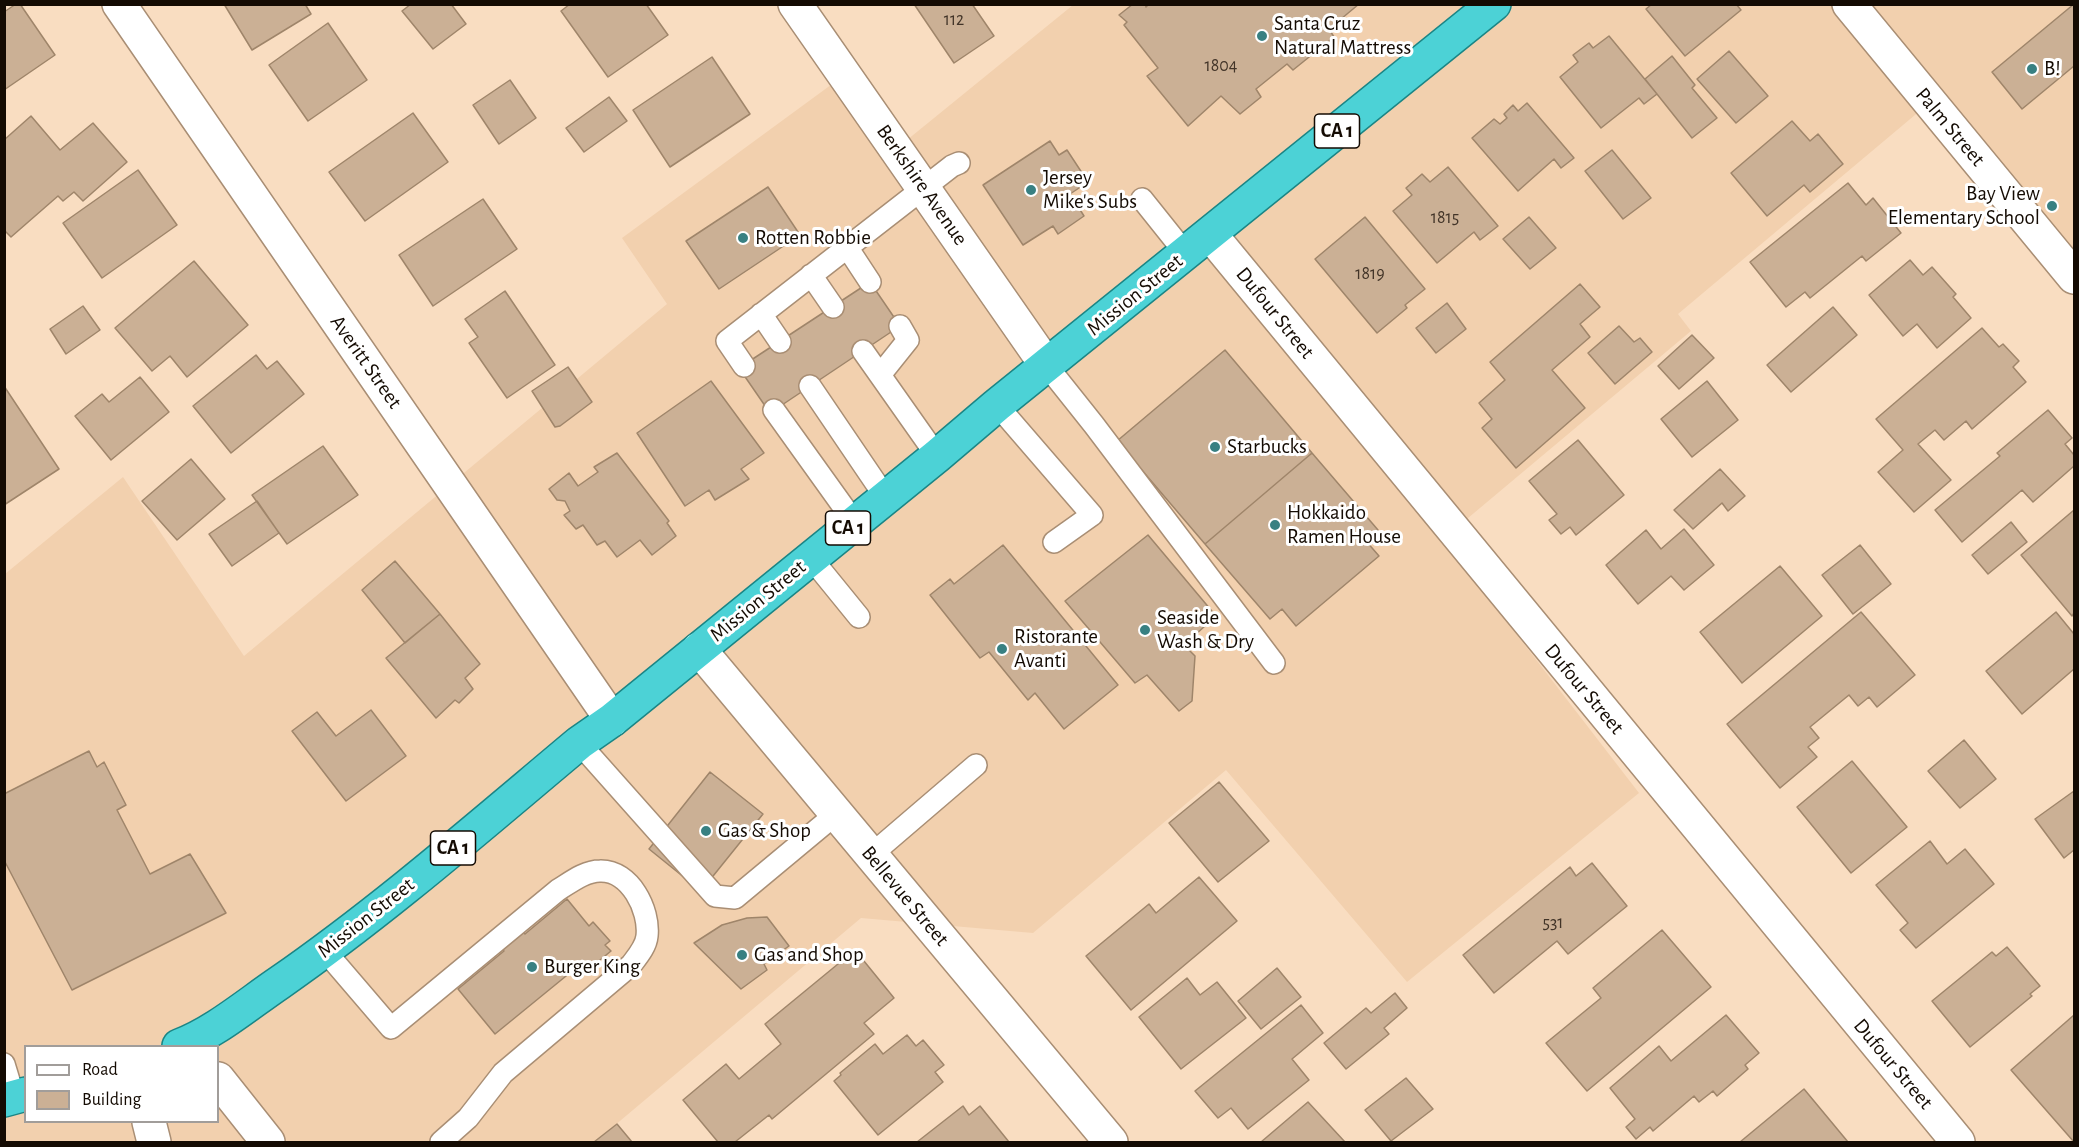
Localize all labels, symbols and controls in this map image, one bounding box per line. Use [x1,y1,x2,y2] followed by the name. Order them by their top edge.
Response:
[944,9,964,31] house number: 112
[1274,11,1411,61] place label: Santa Cruz Natural Mattress
[1255,29,1269,43] marker: Santa Cruz Natural Mattress
[1205,55,1237,77] house number: 1804
[2044,56,2061,82] place label: B!
[2025,62,2039,76] marker: B!
[1910,83,1990,171] street label: Palm Street
[1314,114,1360,148] road number: CA 1
[871,120,973,250] street label: Berkshire Avenue
[1043,165,1137,215] place label: Jersey Mike's Subs
[1888,181,2040,231] place label: Bay View Elementary School
[1024,183,1038,197] marker: Jersey Mike's Subs
[2045,199,2059,213] marker: Bay View Elementary School
[1431,207,1459,229] house number: 1815
[755,225,871,251] place label: Rotten Robbie
[736,231,750,245] marker: Rotten Robbie
[1082,249,1188,341] street label: Mission Street
[1230,262,1320,364] street label: Dufour Street
[1355,263,1385,285] house number: 1819
[325,310,407,414] street label: Averitt Street
[1227,434,1307,460] place label: Starbucks
[1208,440,1222,454] marker: Starbucks
[1287,500,1401,550] place label: Hokkaido Ramen House
[826,511,870,545] road number: CA 1
[1268,518,1282,532] marker: Hokkaido Ramen House
[705,555,811,647] street label: Mission Street
[1157,605,1254,655] place label: Seaside Wash & Dry
[1138,623,1152,637] marker: Seaside Wash & Dry
[1014,624,1098,674] place label: Ristorante Avanti
[1539,639,1629,739] street label: Dufour Street
[995,642,1009,656] marker: Ristorante Avanti
[718,818,811,844] place label: Gas & Shop
[699,824,713,838] marker: Gas & Shop
[430,831,476,865] road number: CA 1
[856,841,954,951] street label: Bellevue Street
[312,872,420,964] street label: Mission Street
[1542,912,1564,934] house number: 531
[754,942,864,968] place label: Gas and Shop
[735,948,749,962] marker: Gas and Shop
[544,954,640,980] place label: Burger King
[525,960,539,974] marker: Burger King
[1848,1014,1938,1114] street label: Dufour Street
[24,1045,219,1123] legend
[82,1061,118,1079] text: Road
[82,1091,141,1109] text: Building

